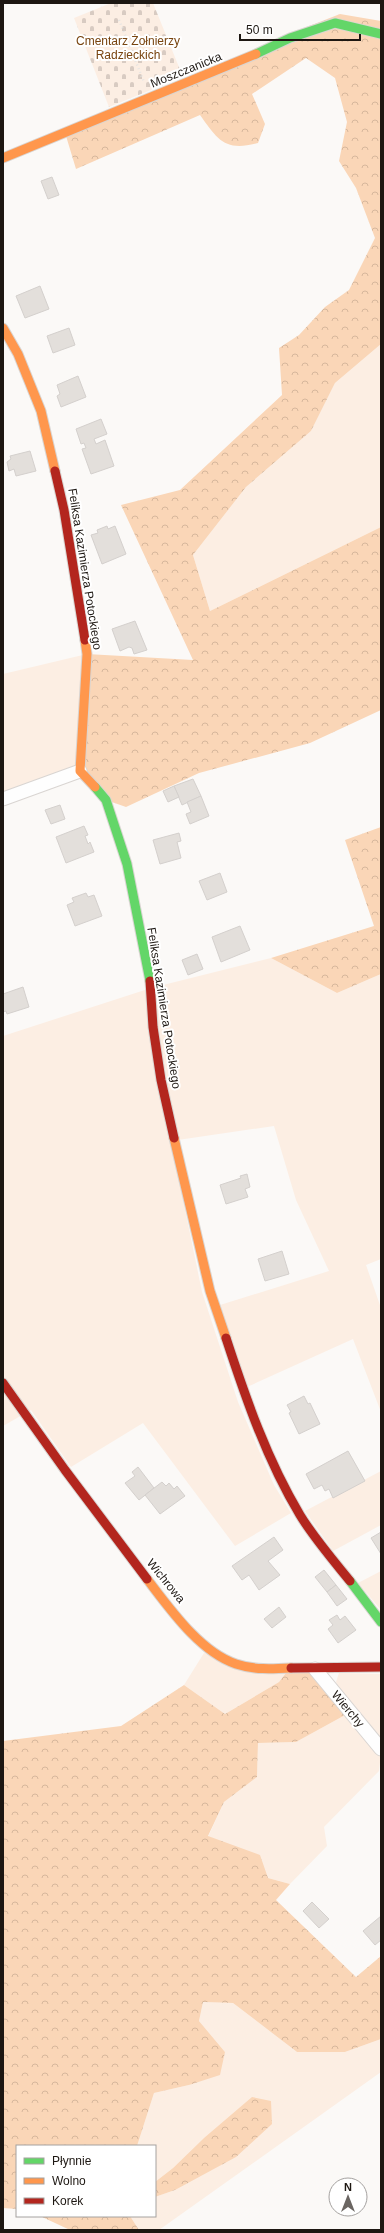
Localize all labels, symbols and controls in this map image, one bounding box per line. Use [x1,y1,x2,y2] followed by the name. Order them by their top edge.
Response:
[240,16,360,42] scale bar
[246,23,273,37] text: 50 m
[76,34,180,62] park label: Cmentarz Żołnierzy Radzieckich
[148,49,224,91] street label: Moszczanicka
[65,487,105,651] street label: Feliksa Kazimierza Potockiego
[144,926,184,1090] street label: Feliksa Kazimierza Potockiego
[144,1556,188,1606] street label: Wichrowa
[329,1688,367,1730] street label: Wierchy
[16,2145,156,2217] legend
[52,2154,92,2168] text: Płynnie
[52,2174,86,2188] text: Wolno
[328,2177,368,2217] north arrow
[344,2181,352,2193] text: N
[52,2194,84,2208] text: Korek

